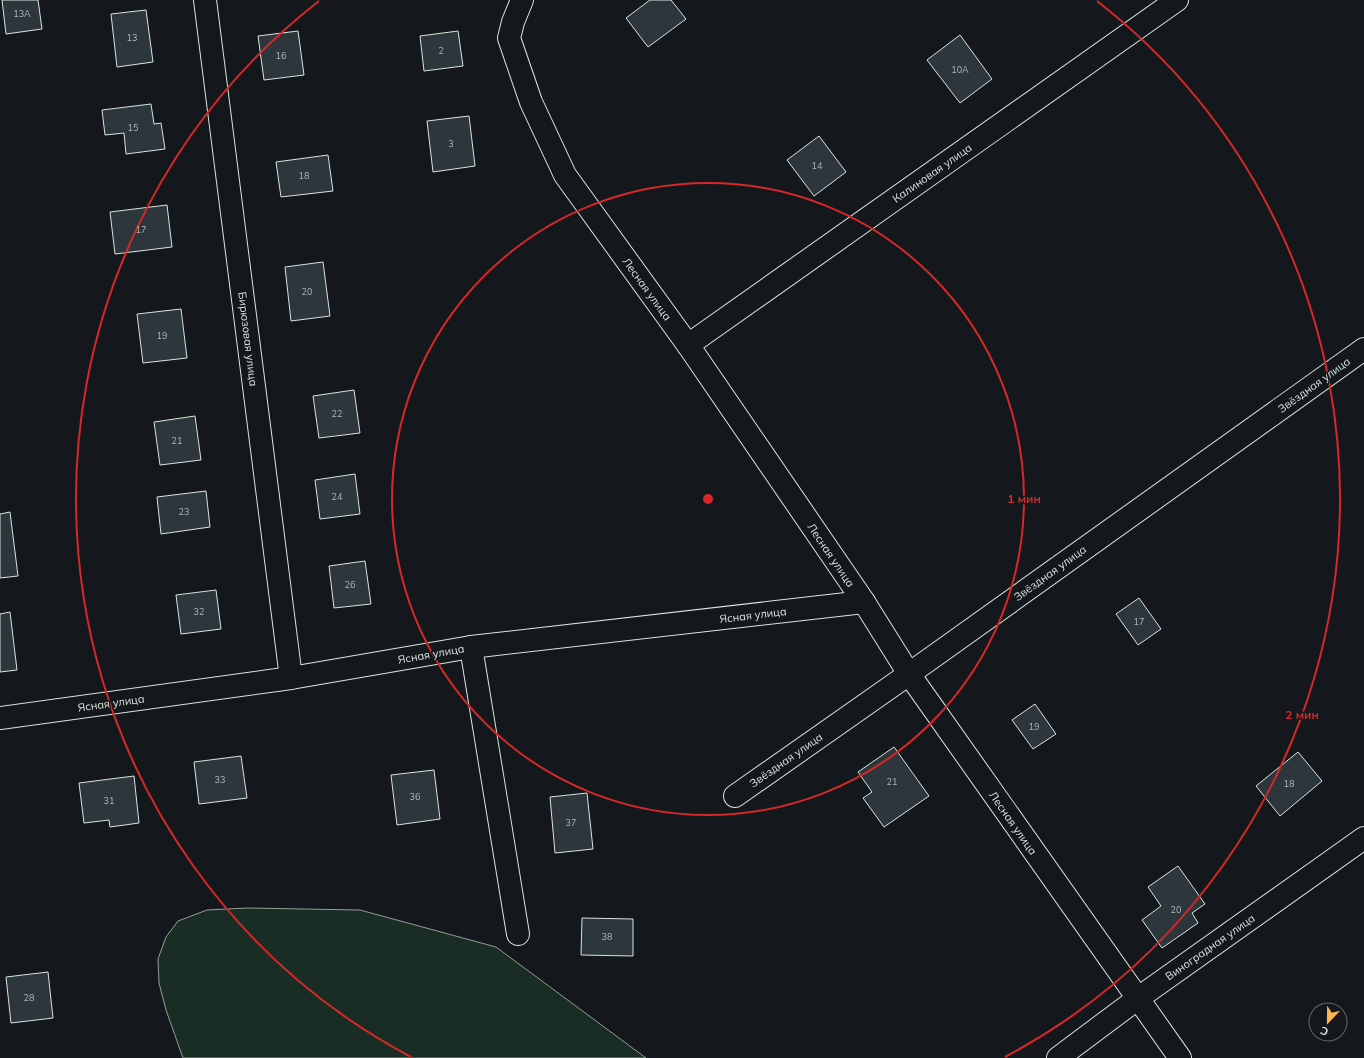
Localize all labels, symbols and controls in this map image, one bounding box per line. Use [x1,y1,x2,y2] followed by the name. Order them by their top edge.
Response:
[13,8,31,19] house number: 13А
[127,32,137,43] house number: 13
[438,45,444,56] house number: 2
[276,50,286,61] house number: 16
[951,64,969,75] house number: 10А
[128,122,139,133] house number: 15
[448,138,454,149] house number: 3
[890,140,974,206] street label: Калиновая улица
[812,160,823,171] house number: 14
[299,170,309,181] house number: 18
[136,224,146,235] house number: 17
[620,255,674,323] street label: Лесная улица
[302,286,312,297] house number: 20
[235,291,261,387] street label: Бирюзовая улица
[157,330,167,341] house number: 19
[1275,354,1353,416] street label: Звёздная улица
[332,408,342,419] house number: 22
[172,435,182,446] house number: 21
[332,491,343,502] house number: 24
[1007,491,1041,506] text: 1 мин
[701,492,715,506] centre of rings
[179,506,189,517] house number: 23
[804,520,858,590] street label: Лесная улица
[1011,542,1089,604] street label: Звёздная улица
[345,579,355,590] house number: 26
[719,604,787,626] street label: Ясная улица
[194,606,204,617] house number: 32
[1134,616,1144,627] house number: 17
[397,641,465,667] street label: Ясная улица
[77,691,145,715] street label: Ясная улица
[1285,707,1319,722] text: 2 мин
[1029,721,1039,732] house number: 19
[747,730,825,790] street label: Звёздная улица
[215,774,225,785] house number: 33
[887,776,897,787] house number: 21
[1284,778,1294,789] house number: 18
[986,789,1040,857] street label: Лесная улица
[410,791,420,802] house number: 36
[104,795,114,806] house number: 31
[566,817,576,828] house number: 37
[1171,904,1181,915] house number: 20
[1162,911,1258,983] street label: Виноградная улица
[602,931,612,942] house number: 38
[24,992,34,1003] house number: 28
[1308,1002,1348,1042] north arrow
[1318,1023,1330,1039] text: С

